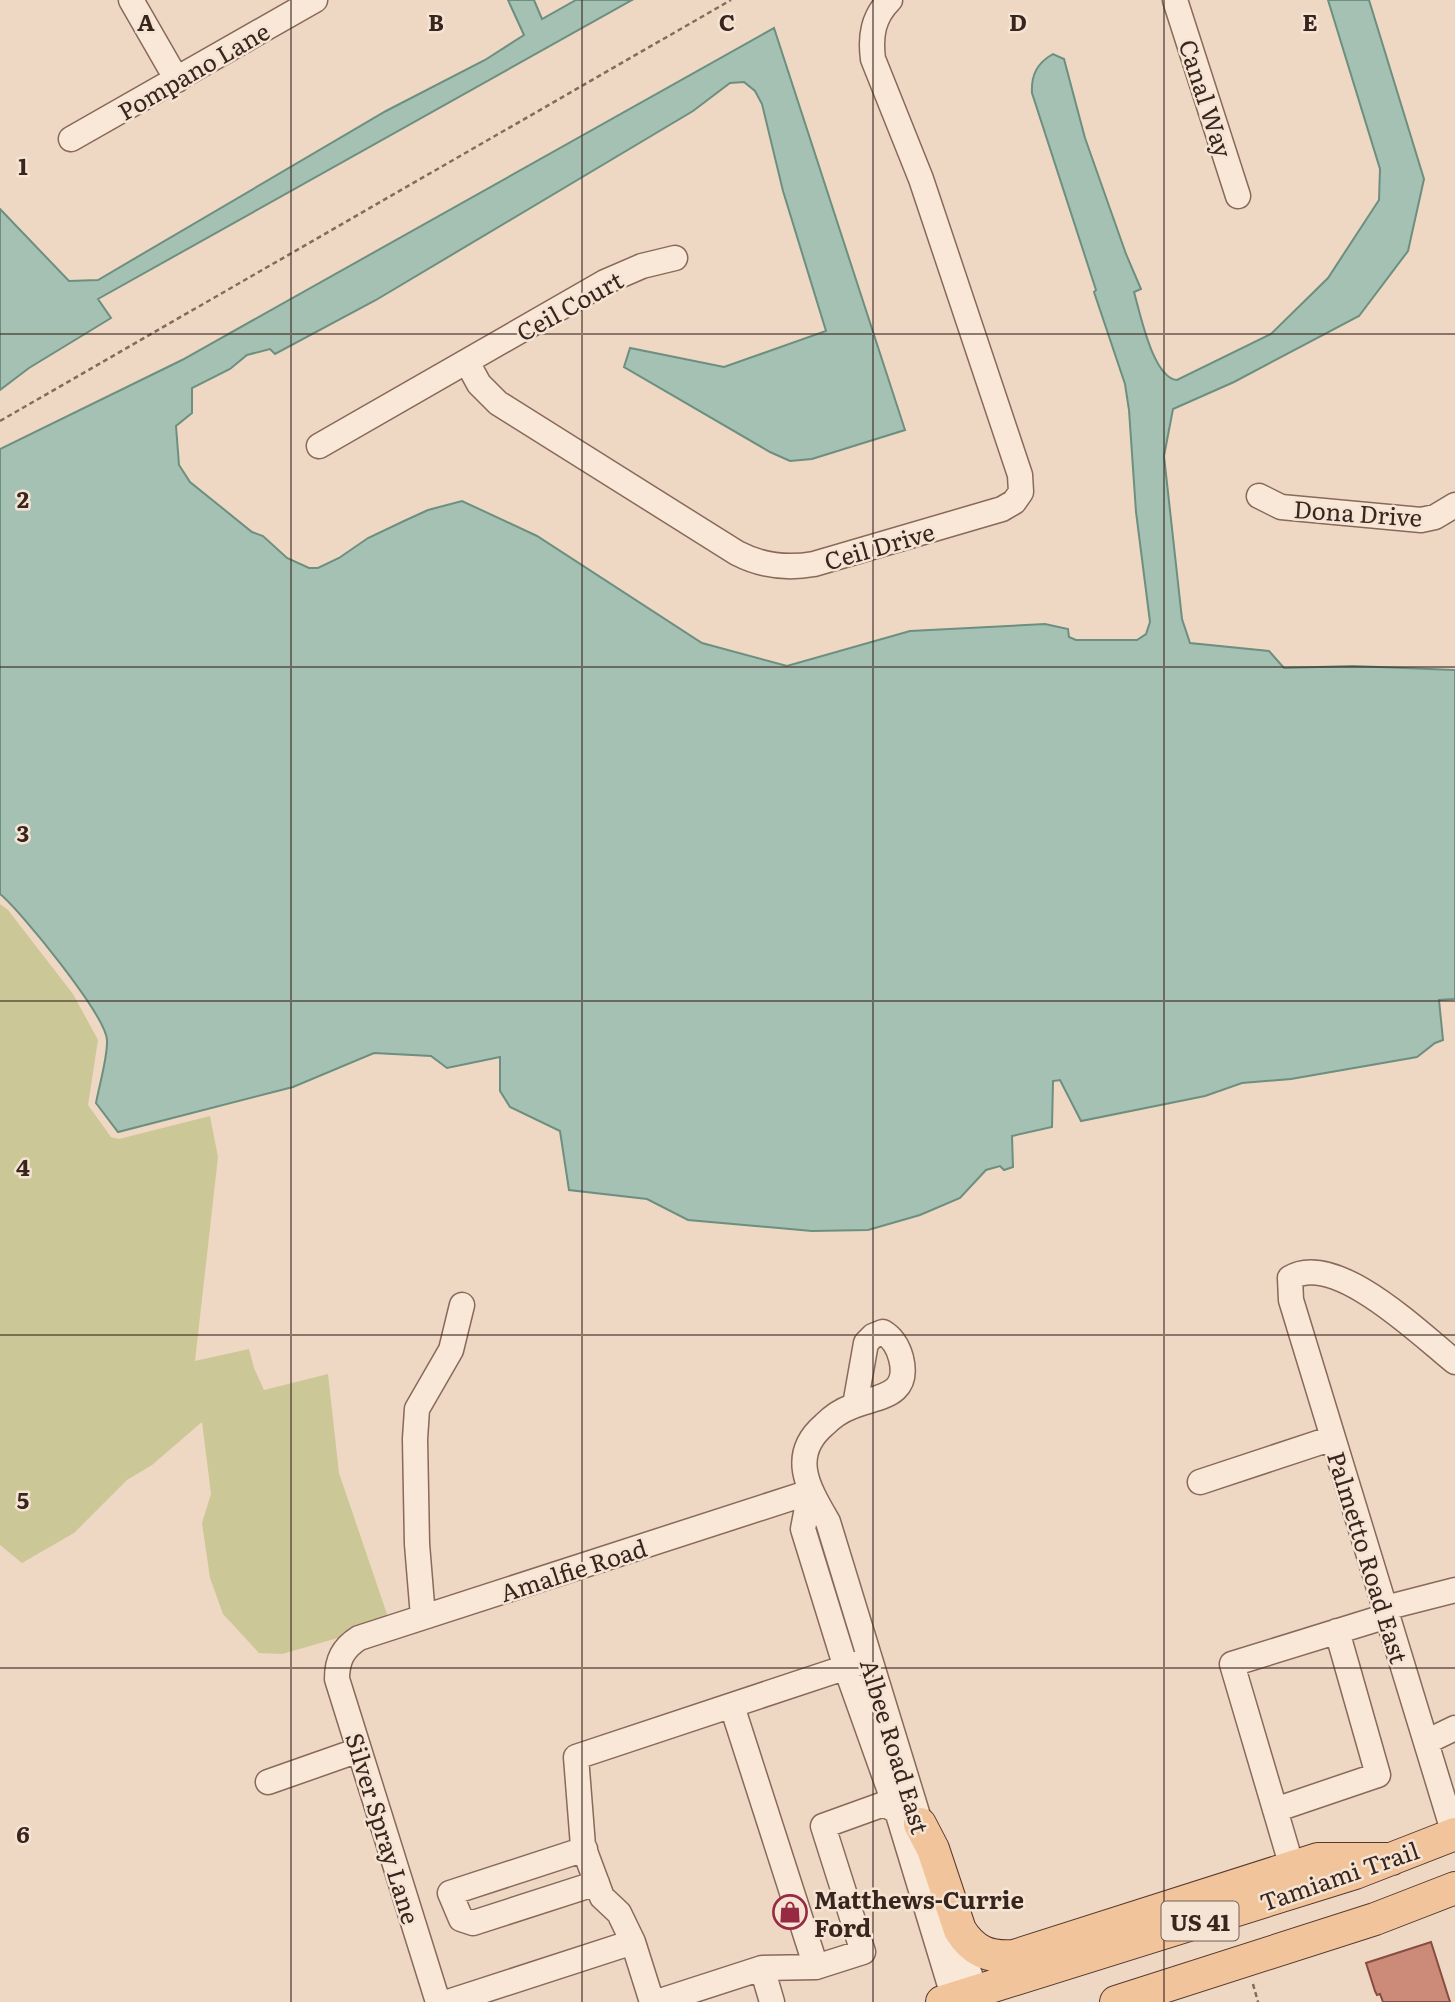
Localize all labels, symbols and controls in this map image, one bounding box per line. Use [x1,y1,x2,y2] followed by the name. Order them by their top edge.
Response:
[137,4,155,38] text: A
[428,4,444,38] text: B
[719,4,735,38] text: C
[1009,4,1027,38] text: D
[1302,4,1318,38] text: E
[111,12,275,128] street label: Pompano Lane
[1171,34,1243,162] street label: Canal Way
[18,148,28,182] text: 1
[509,261,629,349] street label: Ceil Court
[17,481,29,515] text: 2
[1293,490,1423,534] street label: Dona Drive
[820,513,938,577] street label: Ceil Drive
[17,815,29,849] text: 3
[16,1149,30,1183] text: 4
[1320,1447,1418,1668] street label: Palmetto Road East
[17,1482,29,1516] text: 5
[495,1529,651,1609] street label: Amalfie Road
[853,1654,939,1838] street label: Albee Road East
[338,1728,430,1928] street label: Silver Spray Lane
[16,1816,30,1850] text: 6
[1255,1831,1423,1919] street label: Tamiami Trail
[814,1881,1024,1944] place label: Matthews-Currie Ford
[771,1893,809,1931] shop icon: Matthews-Currie Ford
[1162,1902,1238,1940] road number: US 41

